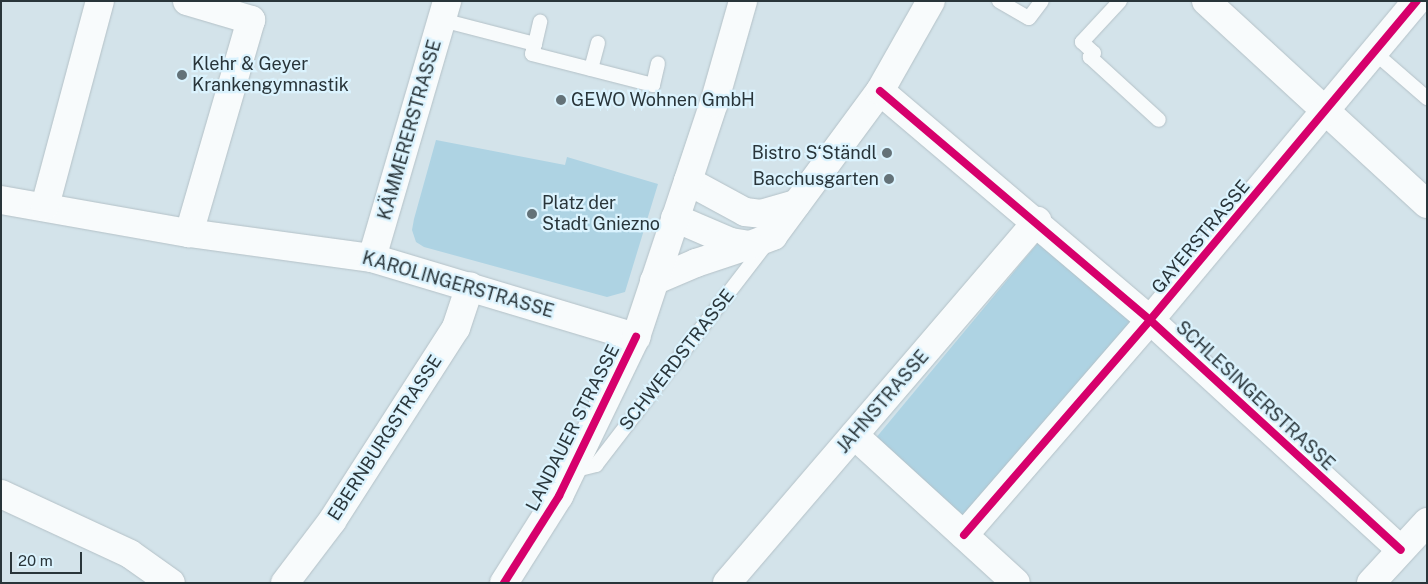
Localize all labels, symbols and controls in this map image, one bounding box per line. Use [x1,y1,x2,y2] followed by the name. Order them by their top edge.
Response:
[374,37,446,223] street label: KÄMMERERSTRASSE
[192,54,349,96] place label: Klehr & Geyer Krankengymnastik
[176,69,188,81] marker: Klehr & Geyer Krankengymnastik
[571,89,755,111] place label: GEWO Wohnen GmbH
[555,94,567,106] marker: GEWO Wohnen GmbH
[752,142,877,164] place label: Bistro S‘Ständl
[881,147,893,159] marker: Bistro S‘Ständl
[753,168,879,190] place label: Bacchusgarten
[883,173,895,185] marker: Bacchusgarten
[1147,176,1255,298] street label: GAYERSTRASSE
[542,193,660,235] place label: Platz der Stadt Gniezno
[526,208,538,220] marker: Platz der Stadt Gniezno
[360,247,556,323] street label: KAROLINGERSTRASSE
[615,285,739,435] street label: SCHWERDSTRASSE
[1171,317,1339,475] street label: SCHLESINGERSTRASSE
[522,341,624,515] street label: LANDAUER STRASSE
[833,346,933,458] street label: JAHNSTRASSE
[323,351,447,525] street label: EBERNBURGSTRASSE
[12,542,85,574] scale bar
[18,552,53,569] text: 20 m

